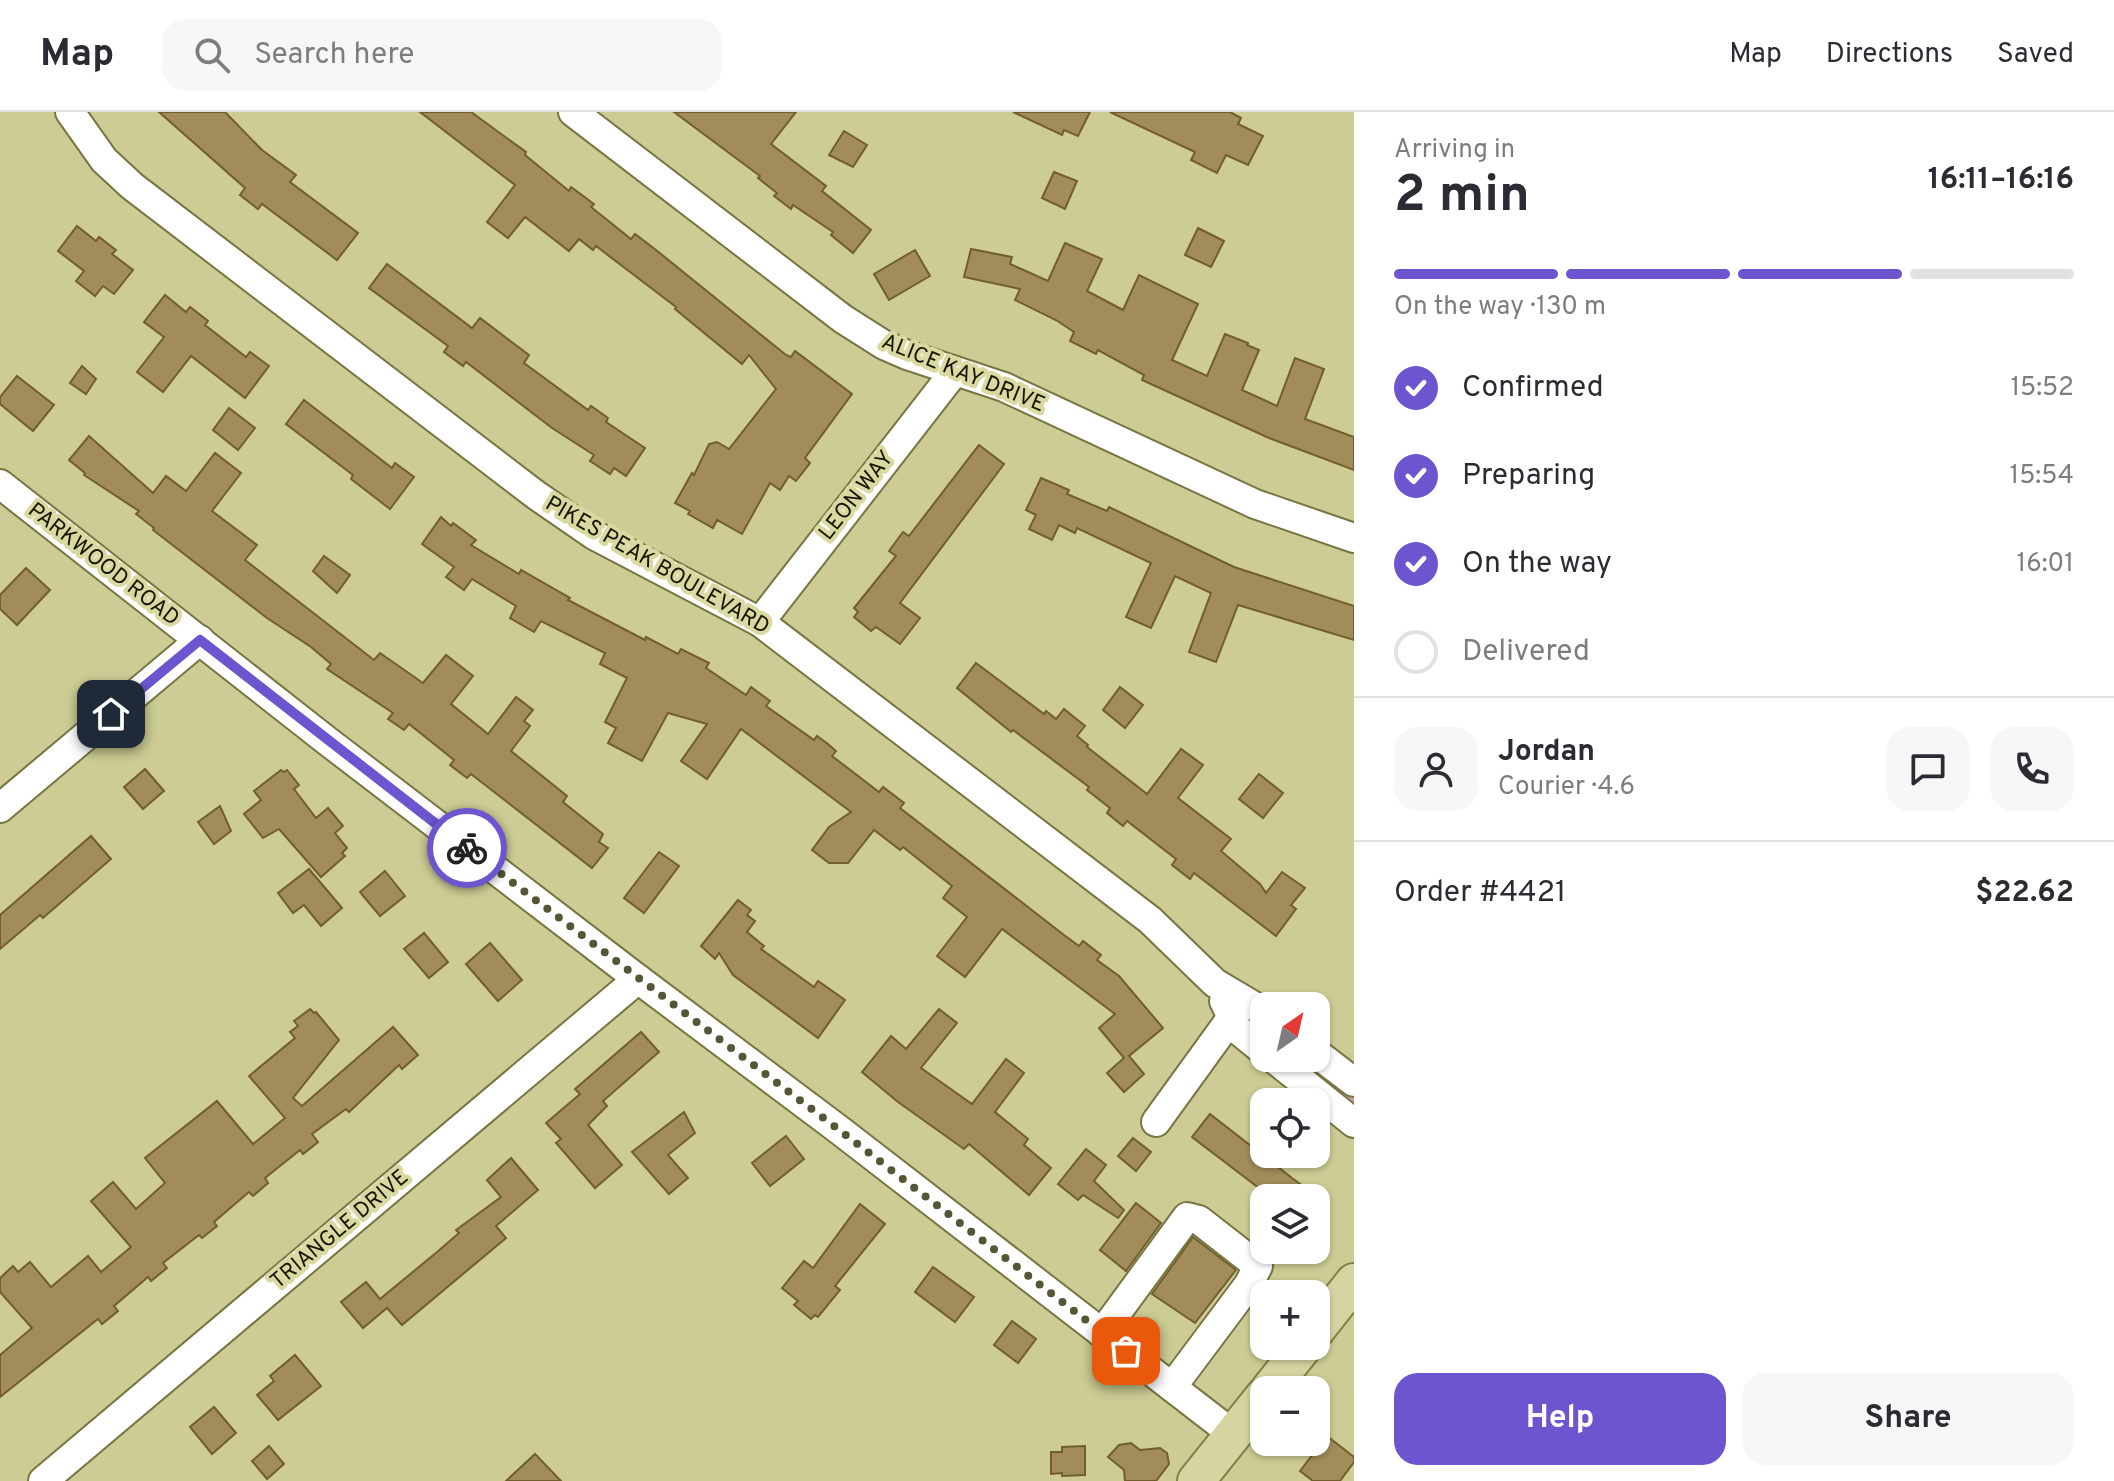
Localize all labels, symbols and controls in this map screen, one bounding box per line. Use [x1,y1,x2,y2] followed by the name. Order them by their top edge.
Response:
[162,19,722,91] search box
[40,31,114,80] text: Map
[190,33,234,77] icon: search
[254,37,414,74] text: Search here
[1729,37,1782,73] text: Map
[1826,37,1953,73] text: Directions
[1997,37,2074,73] text: Saved
[1394,134,1515,167] text: Arriving in
[1928,162,2074,199] text: 16:11–16:16
[1394,164,1530,230] text: 2 min
[1394,291,1606,324] text: On the way · 130 m
[877,329,1049,419] street label: ALICE KAY DRIVE
[1394,366,1438,410] icon: check
[1462,370,1604,407] text: Confirmed
[2010,372,2074,405] text: 15:52
[814,446,900,546] street label: LEON WAY
[1394,454,1438,498] icon: check
[1462,458,1595,495] text: Preparing
[2009,460,2074,493] text: 15:54
[540,491,774,641] street label: PIKES PEAK BOULEVARD
[22,497,184,633] street label: PARKWOOD ROAD
[1394,542,1438,586] icon: check
[1462,546,1612,583] text: On the way
[2017,548,2074,581] text: 16:01
[1462,634,1590,671] text: Delivered
[77,680,145,748] pin
[89,692,133,736] icon: home
[1394,727,1478,811] button: person
[1886,727,1970,811] button: chat
[1990,727,2074,811] button: phone
[1498,734,1595,771] text: Jordan
[1498,771,1635,804] text: Courier · 4.6
[427,808,507,888] courier
[445,826,489,870] icon: bike
[1394,875,1566,912] text: Order #4421
[1975,875,2074,912] text: $22.62
[1250,992,1330,1072] north arrow
[1250,992,1330,1456] map controls
[1250,1088,1330,1168] button: locate
[266,1164,414,1296] street label: TRIANGLE DRIVE
[1250,1184,1330,1264] button: layers
[1250,1280,1330,1360] button: +
[1092,1317,1160,1385] pin
[1104,1329,1148,1373] icon: bag
[1394,1373,1726,1465] button: Help
[1742,1373,2074,1465] button: Share
[1250,1376,1330,1456] button: −

